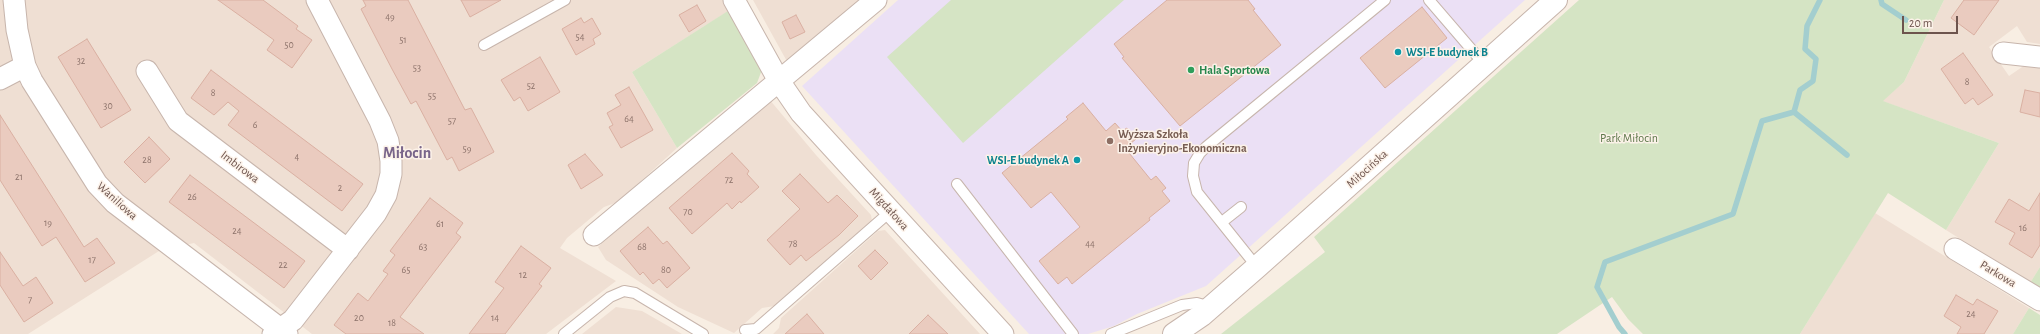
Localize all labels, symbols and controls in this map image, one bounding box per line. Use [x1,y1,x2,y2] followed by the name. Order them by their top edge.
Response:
[1904,8,1960,34] scale bar
[385,11,395,23] house number: 49
[1909,17,1932,29] text: 20 m
[576,31,584,43] house number: 54
[399,34,407,46] house number: 51
[284,39,294,51] house number: 50
[1406,45,1488,59] place label: WSI-E budynek B
[1393,47,1403,57] marker: WSI-E budynek B
[77,55,85,67] house number: 32
[413,62,421,74] house number: 53
[1199,63,1270,77] place label: Hala Sportowa
[1186,65,1196,75] marker: Hala Sportowa
[1965,76,1969,88] house number: 8
[527,80,535,92] house number: 52
[211,87,215,99] house number: 8
[428,90,436,102] house number: 55
[103,100,113,112] house number: 30
[624,113,634,125] house number: 64
[448,115,456,127] house number: 57
[253,119,257,131] house number: 6
[1118,127,1247,155] place label: Wyższa Szkoła Inżynieryjno-Ekonomiczna
[1600,131,1658,145] park label: Park Miłocin
[1105,136,1115,146] marker: Wyższa Szkoła Inżynieryjno-Ekonomiczna
[383,143,431,163] district label: Miłocin
[463,143,471,155] house number: 59
[1343,147,1391,191] street label: Miłocińska
[218,148,262,186] street label: Imbirowa
[295,151,299,163] house number: 4
[987,153,1069,167] place label: WSI-E budynek A
[142,154,152,166] house number: 28
[1072,155,1082,165] marker: WSI-E budynek A
[15,171,23,183] house number: 21
[725,174,733,186] house number: 72
[94,179,140,223] street label: Waniliowa
[338,182,342,194] house number: 2
[866,185,912,233] street label: Migdałowa
[187,191,197,203] house number: 26
[683,206,693,218] house number: 70
[44,217,52,229] house number: 19
[436,218,444,230] house number: 61
[2019,222,2027,234] house number: 16
[232,225,242,237] house number: 24
[789,238,797,250] house number: 78
[1085,238,1095,250] house number: 44
[419,241,427,253] house number: 63
[637,241,647,253] house number: 68
[88,254,96,266] house number: 17
[1977,258,2019,290] street label: Parkowa
[278,259,288,271] house number: 22
[402,264,410,276] house number: 65
[661,264,671,276] house number: 80
[519,269,527,281] house number: 12
[28,294,32,306] house number: 7
[1966,308,1976,320] house number: 24
[354,312,364,324] house number: 20
[491,312,499,324] house number: 14
[388,317,396,329] house number: 18

